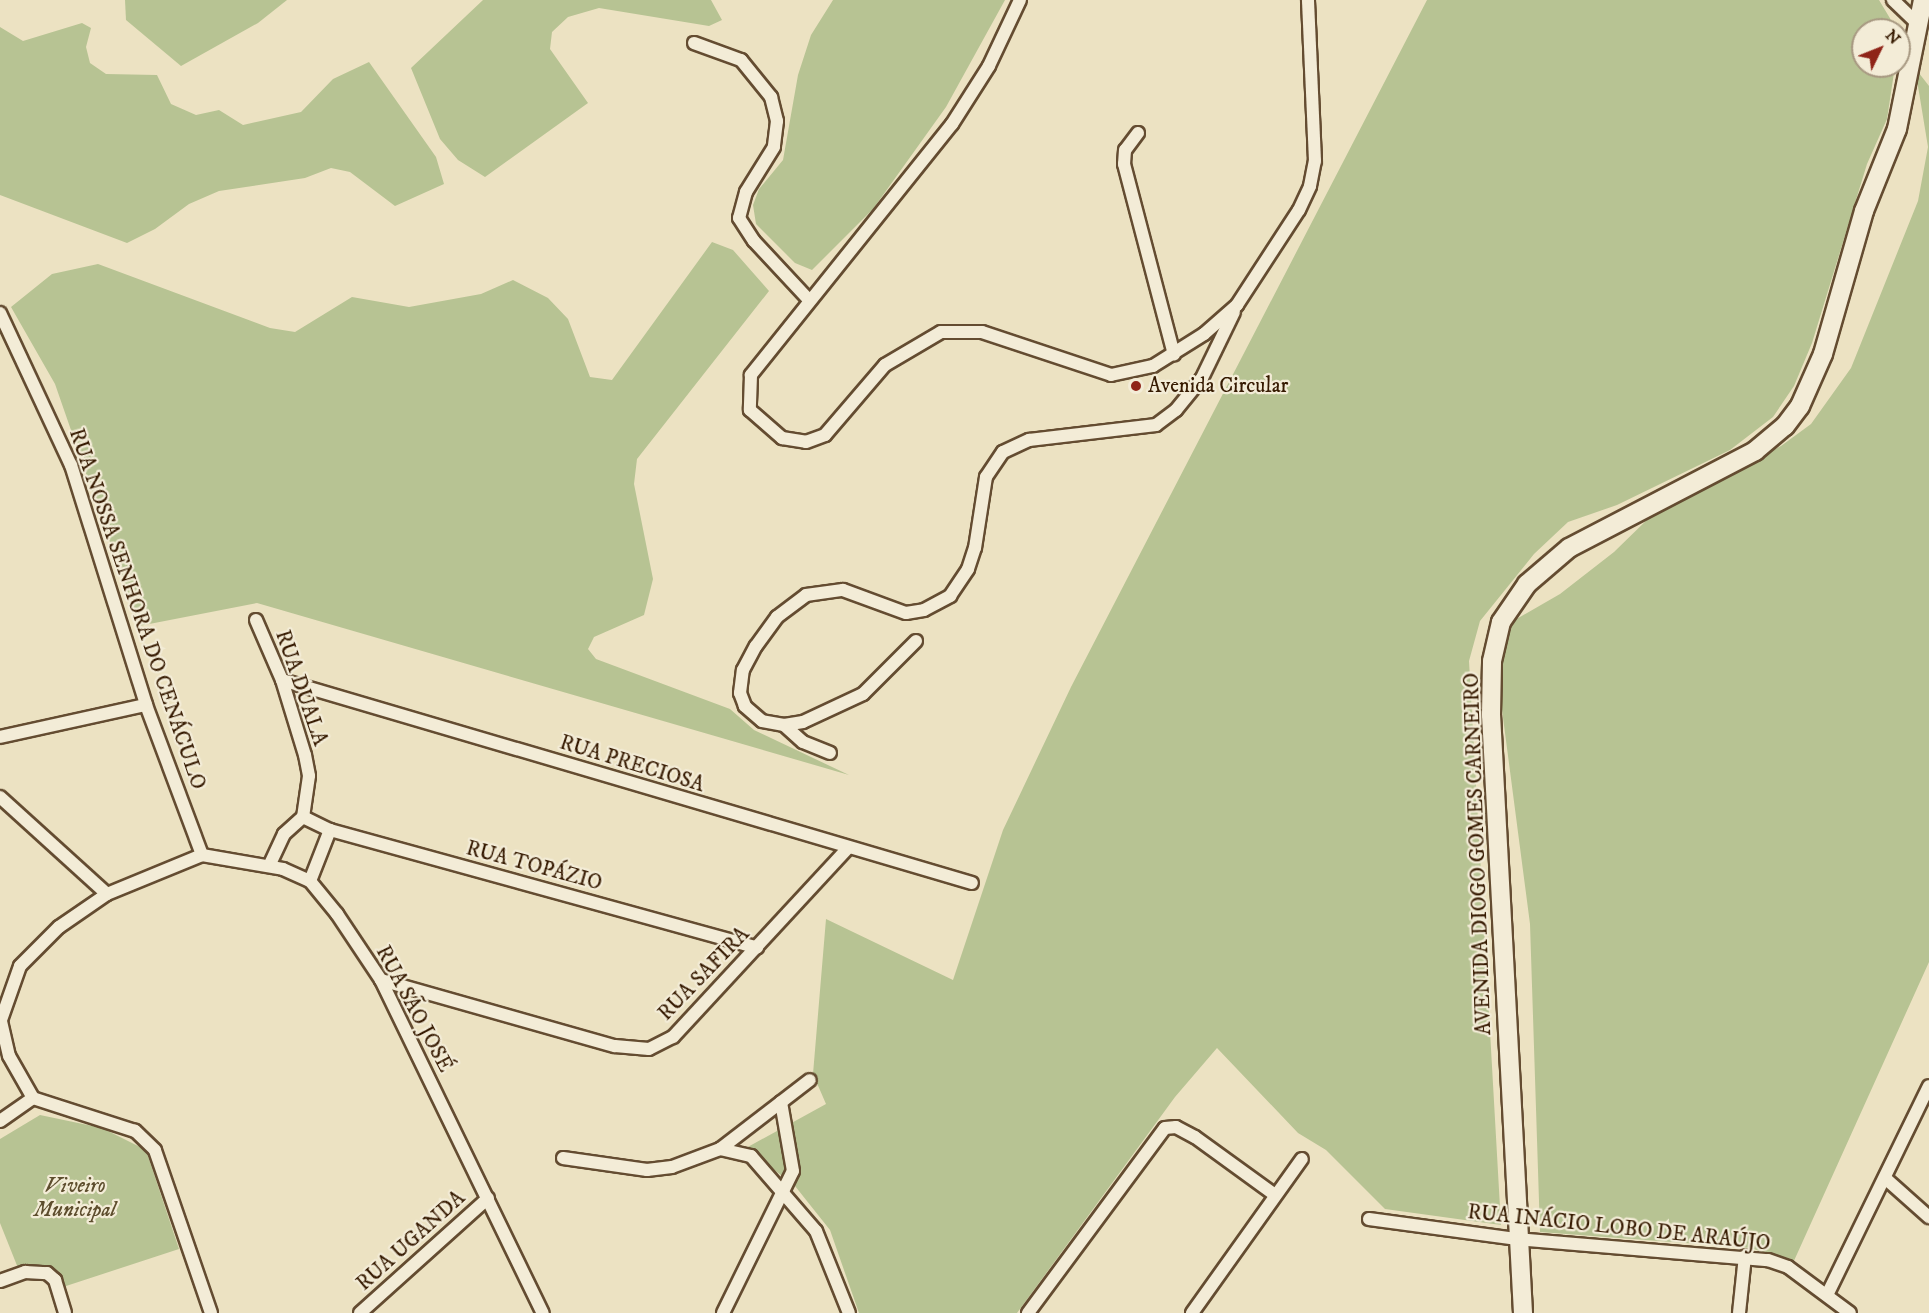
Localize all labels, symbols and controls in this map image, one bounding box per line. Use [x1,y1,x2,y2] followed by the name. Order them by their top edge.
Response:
[1851,18,1911,78] north arrow
[1881,25,1904,49] text: N
[1148,373,1288,399] place label: Avenida Circular
[1129,379,1143,393] marker: Avenida Circular
[63,425,211,793] street label: RUA NOSSA SENHORA DO CENÁCULO
[269,627,333,749] street label: RUA DUALA
[1459,672,1497,1036] street label: AVENIDA DIOGO GOMES CARNEIRO
[557,730,707,798] street label: RUA PRECIOSA
[463,836,605,896] street label: RUA TOPÁZIO
[653,922,755,1026] street label: RUA SAFIRA
[370,941,458,1077] street label: RUA SÃO JOSÉ
[34,1173,116,1223] park label: Viveiro Municipal
[352,1186,470,1296] street label: RUA UGANDA
[1466,1200,1772,1256] street label: RUA INÁCIO LOBO DE ARAÚJO

